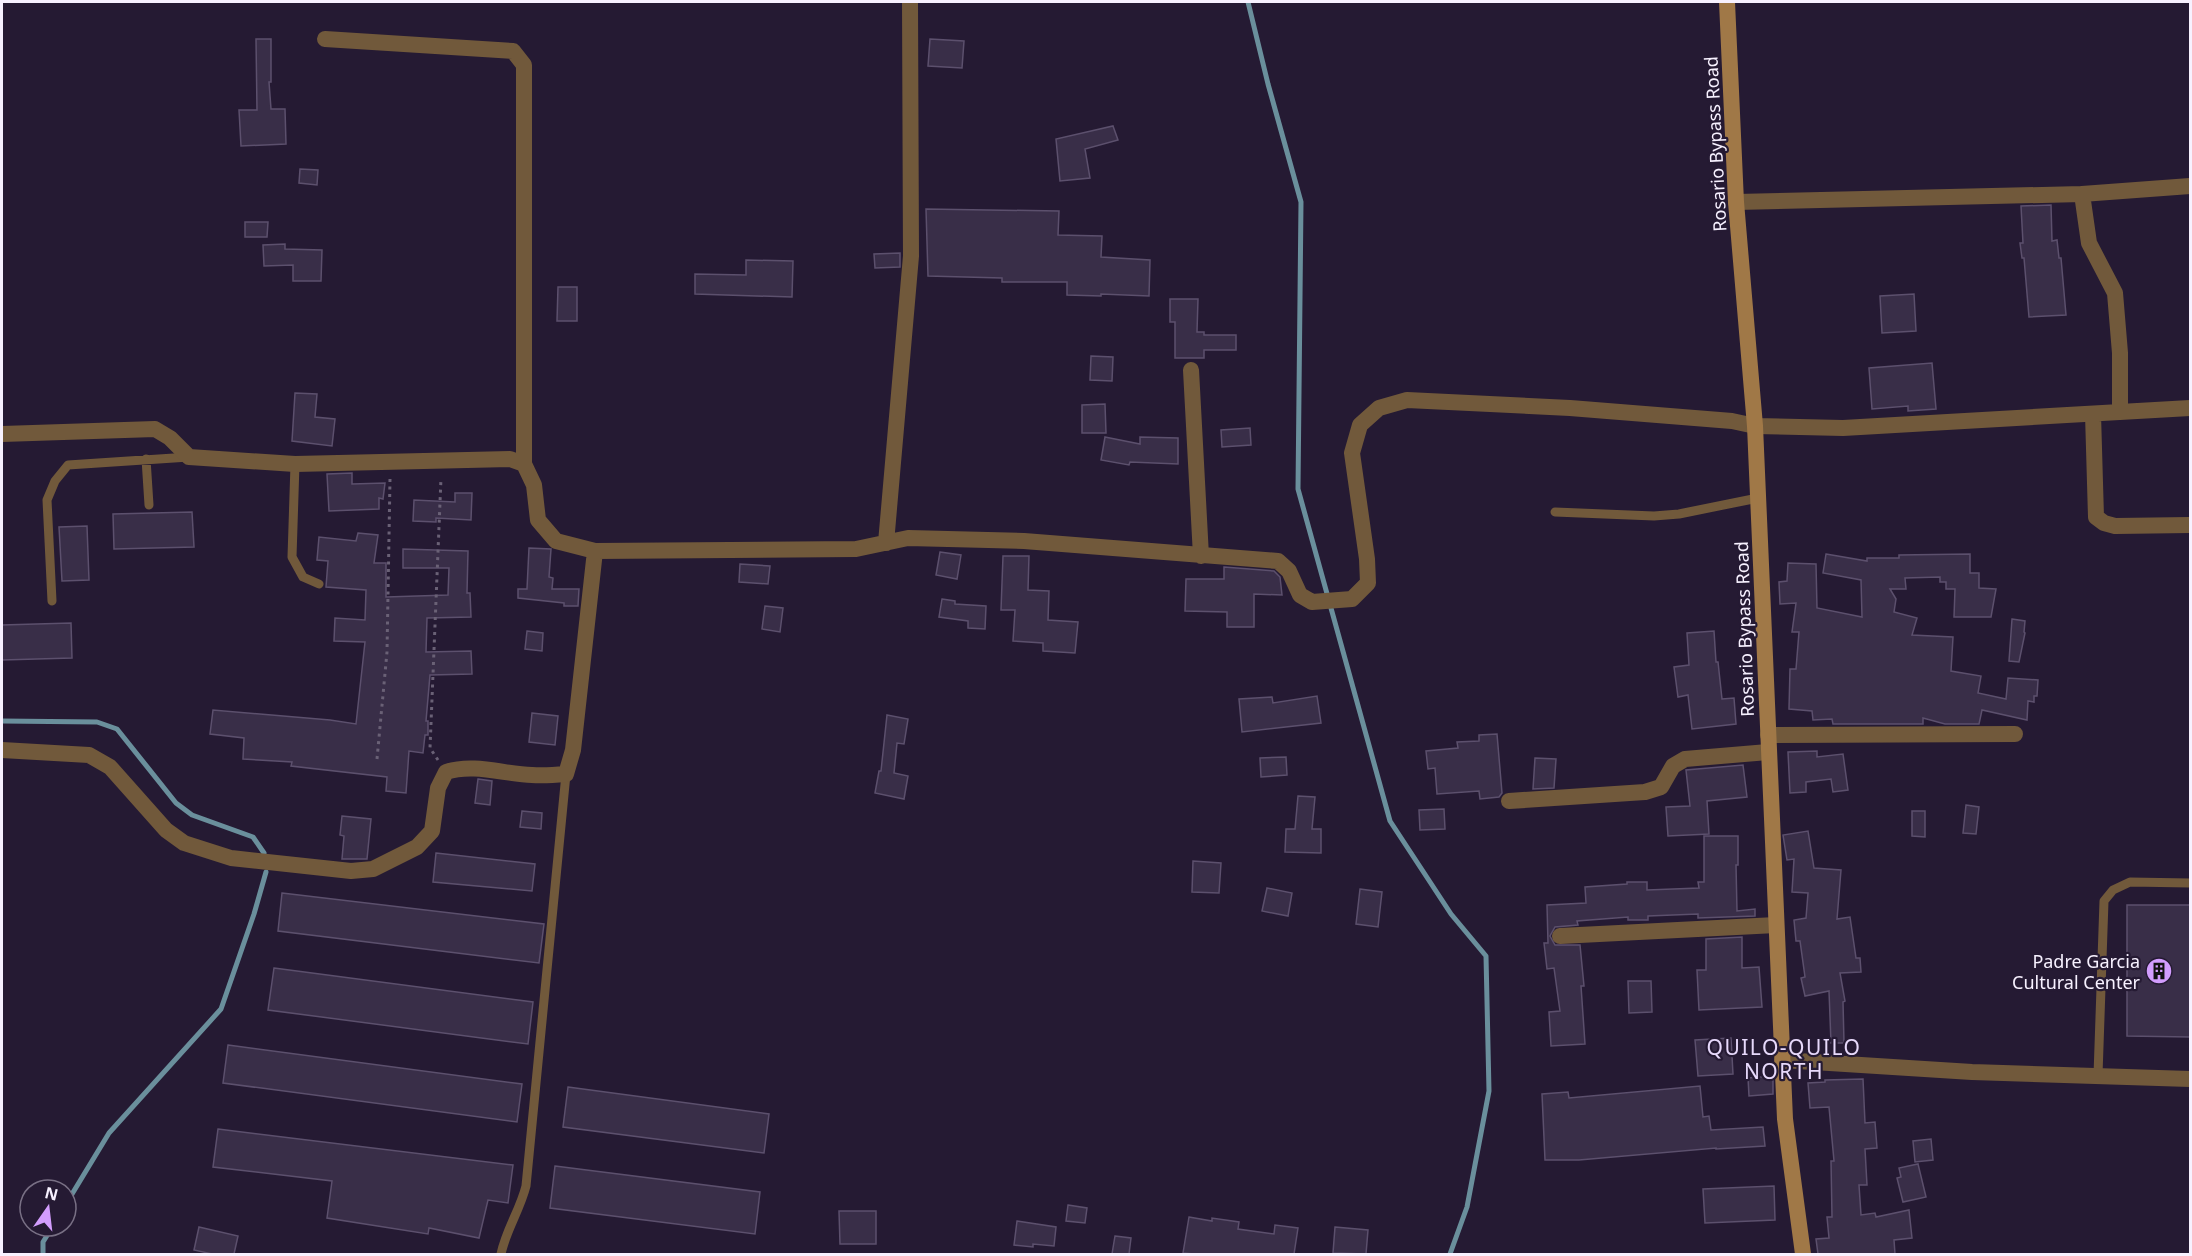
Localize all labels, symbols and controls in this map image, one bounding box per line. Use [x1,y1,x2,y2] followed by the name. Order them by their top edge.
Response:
[1698,56,1732,232] street label: Rosario Bypass Road
[1729,541,1759,717] street label: Rosario Bypass Road
[2012,949,2141,994] place label: Padre Garcia Cultural Center
[2144,956,2174,986] building icon: Padre Garcia Cultural Center
[1707,1033,1861,1085] district label: QUILO-QUILO NORTH
[18,1178,78,1238] north arrow
[43,1181,61,1206] text: N

